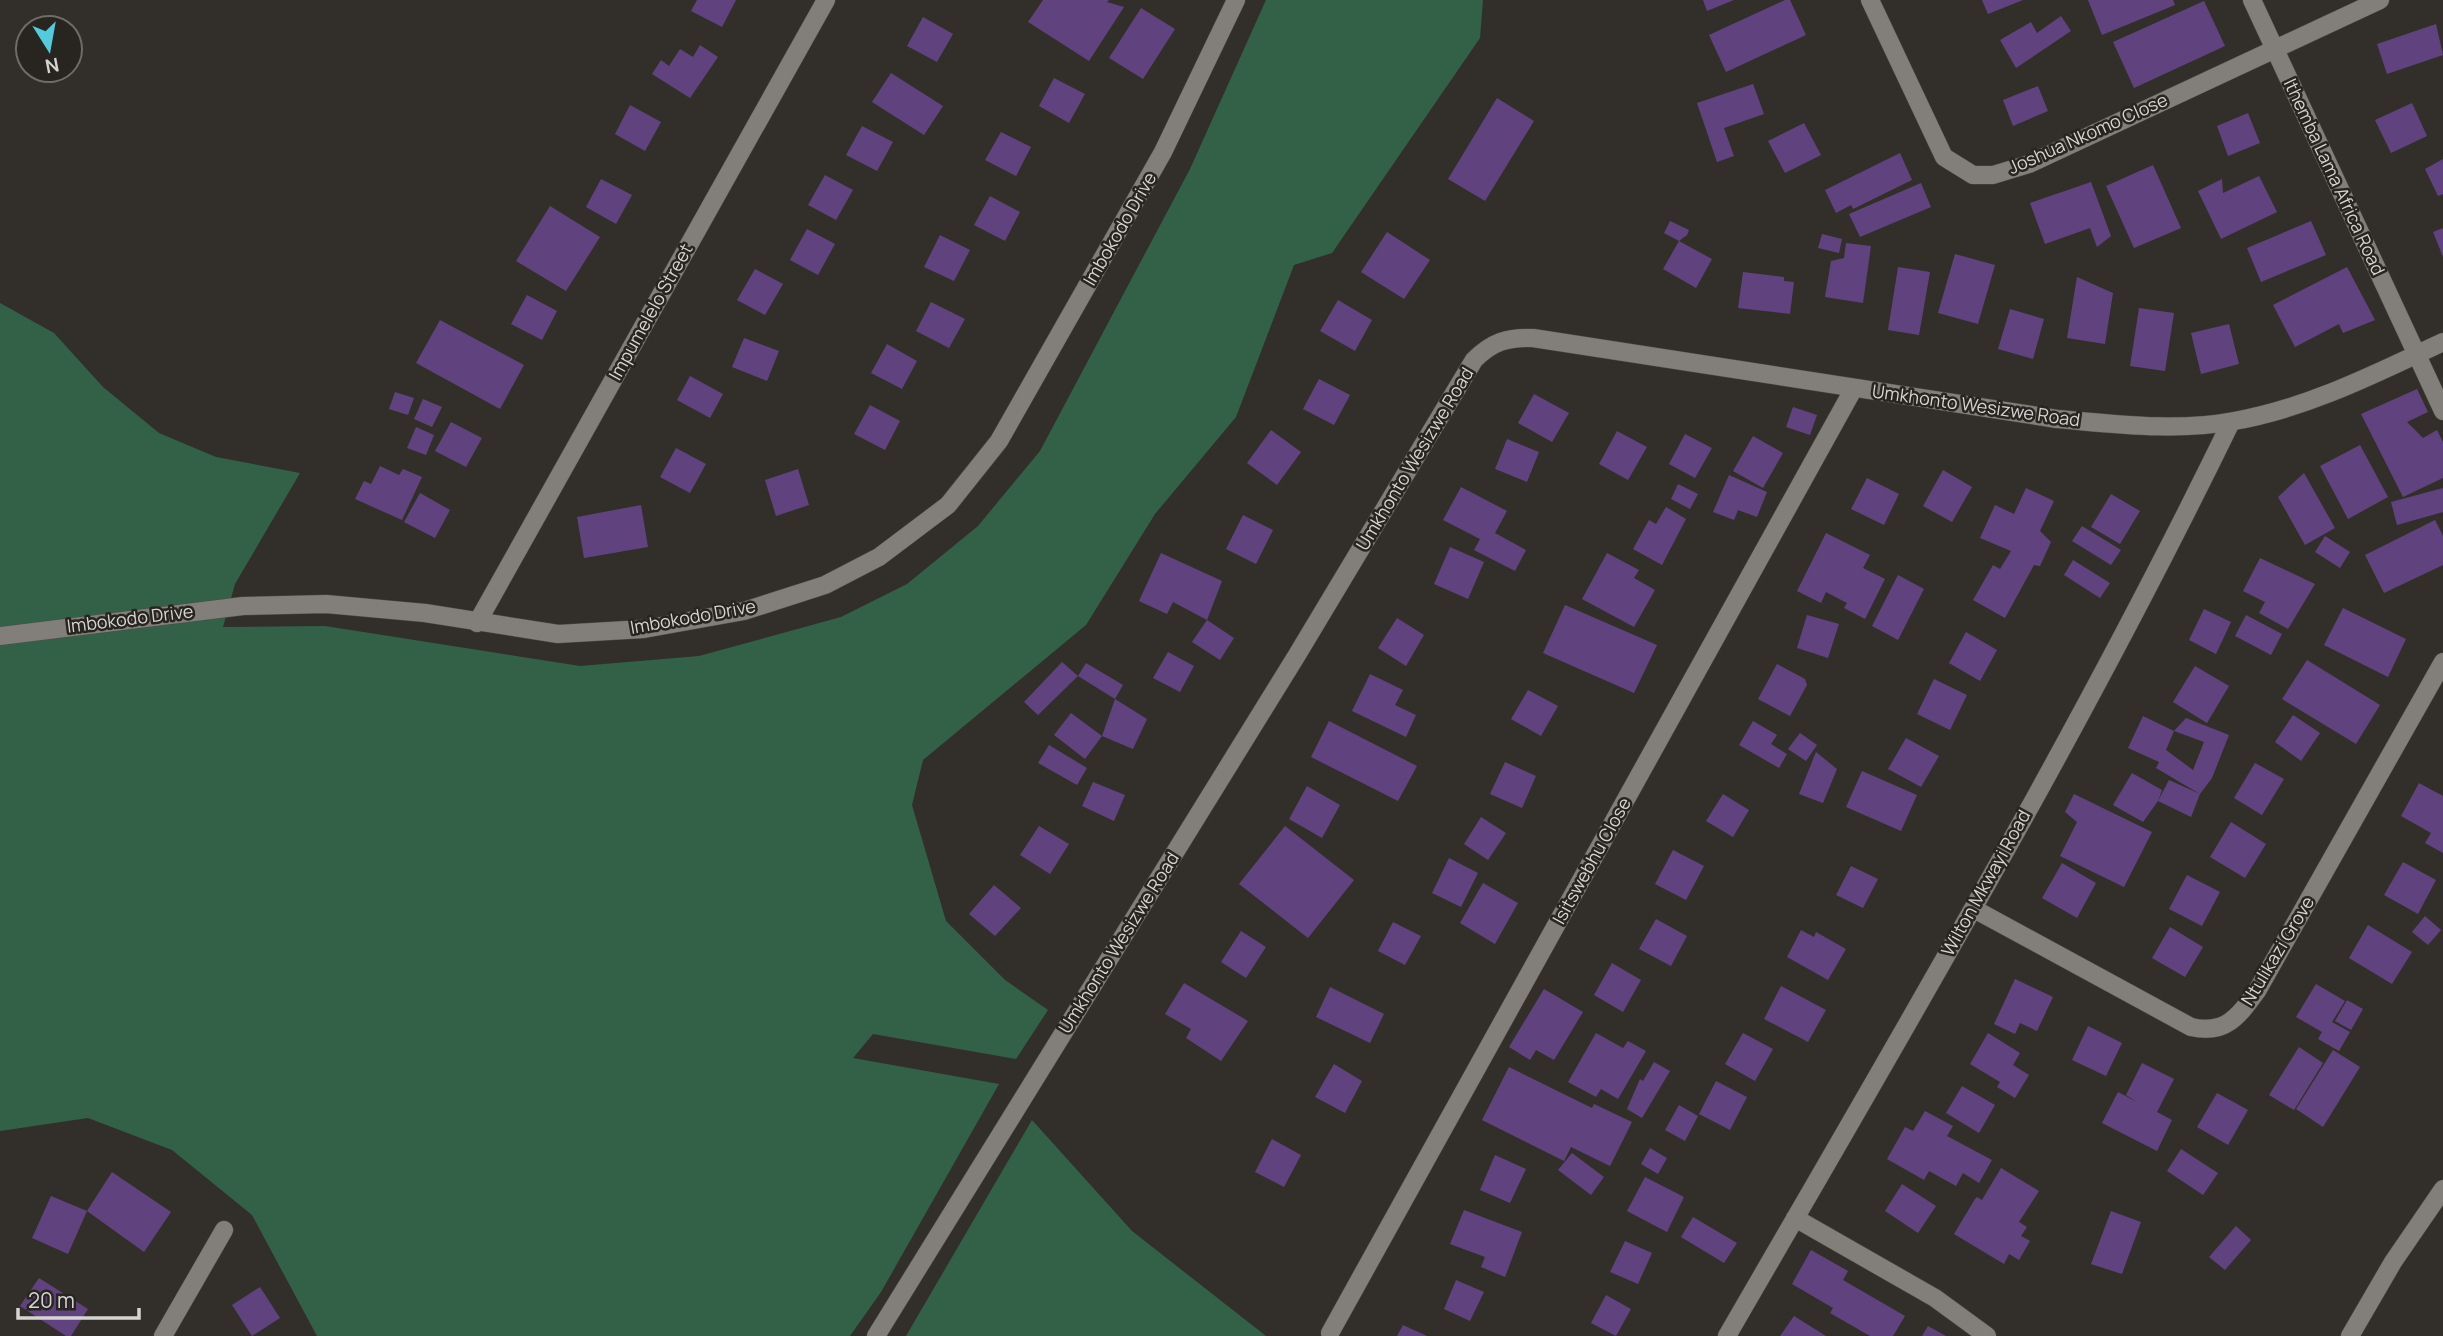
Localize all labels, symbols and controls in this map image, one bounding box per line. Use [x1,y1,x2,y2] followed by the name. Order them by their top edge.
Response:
[14,14,84,84] north arrow
[43,52,61,80] text: N
[2279,74,2391,279] street label: Ithemba Lama Africa Road
[2004,87,2171,179] street label: Joshua Nkomo Close
[1077,167,1161,290] street label: Imbokodo Drive
[603,239,698,384] street label: Impumelelo Street
[1350,362,1478,555] street label: Umkhonto Wesizwe Road
[1871,379,2082,431] street label: Umkhonto Wesizwe Road
[628,593,758,639] street label: Imbokodo Drive
[65,598,194,638] street label: Imbokodo Drive
[1546,793,1636,928] street label: Isitswebhu Close
[1935,805,2035,960] street label: Wilton Mkwayi Road
[1052,847,1184,1038] street label: Umkhonto Wesizwe Road
[2235,891,2319,1010] street label: Ntulikazi Grove
[18,1276,138,1320] scale bar
[28,1286,75,1314] text: 20 m

